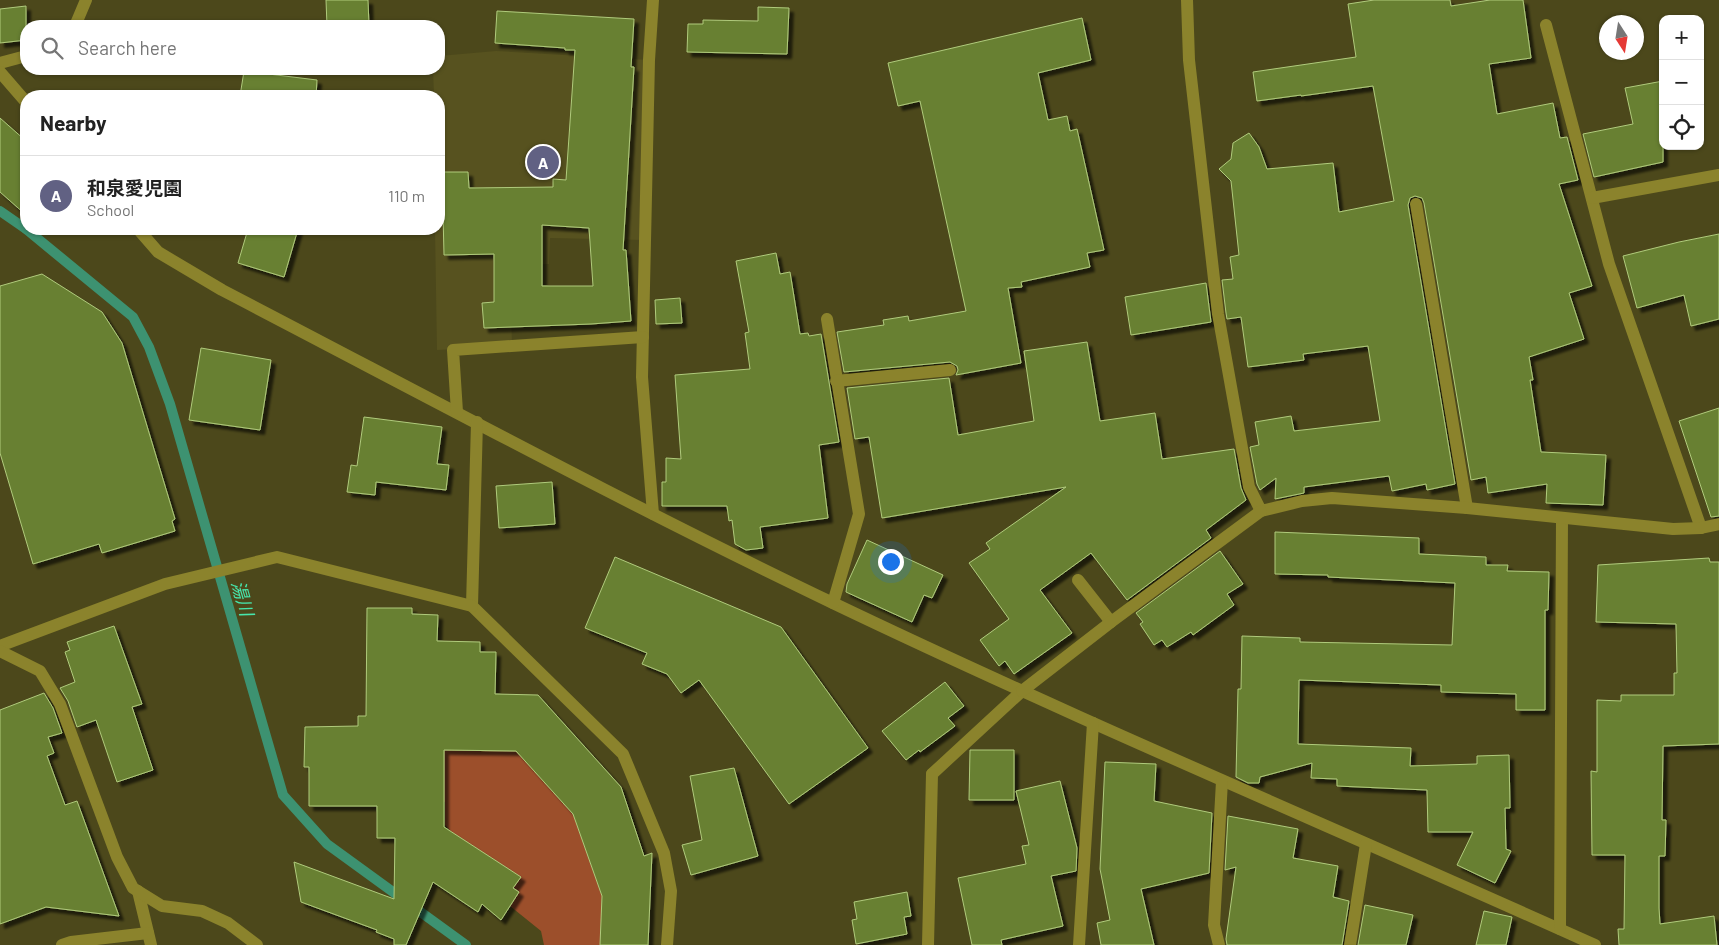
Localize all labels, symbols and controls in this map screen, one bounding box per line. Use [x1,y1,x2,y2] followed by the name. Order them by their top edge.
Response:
[1599,15,1644,60] north arrow
[1659,15,1704,150] map controls
[1659,15,1704,60] button: +
[20,20,445,75] search box
[38,34,66,62] icon: search
[78,36,177,59] text: Search here
[1659,60,1704,105] button: −
[1659,105,1704,150] button: locate
[40,110,106,135] text: Nearby
[527,143,559,181] pin: A
[87,176,182,199] text: 和泉愛児園
[51,186,61,205] text: A
[388,186,425,205] text: 110 m
[87,200,134,219] text: School
[878,549,904,575] your location
[227,578,259,620] water label: 湯川

